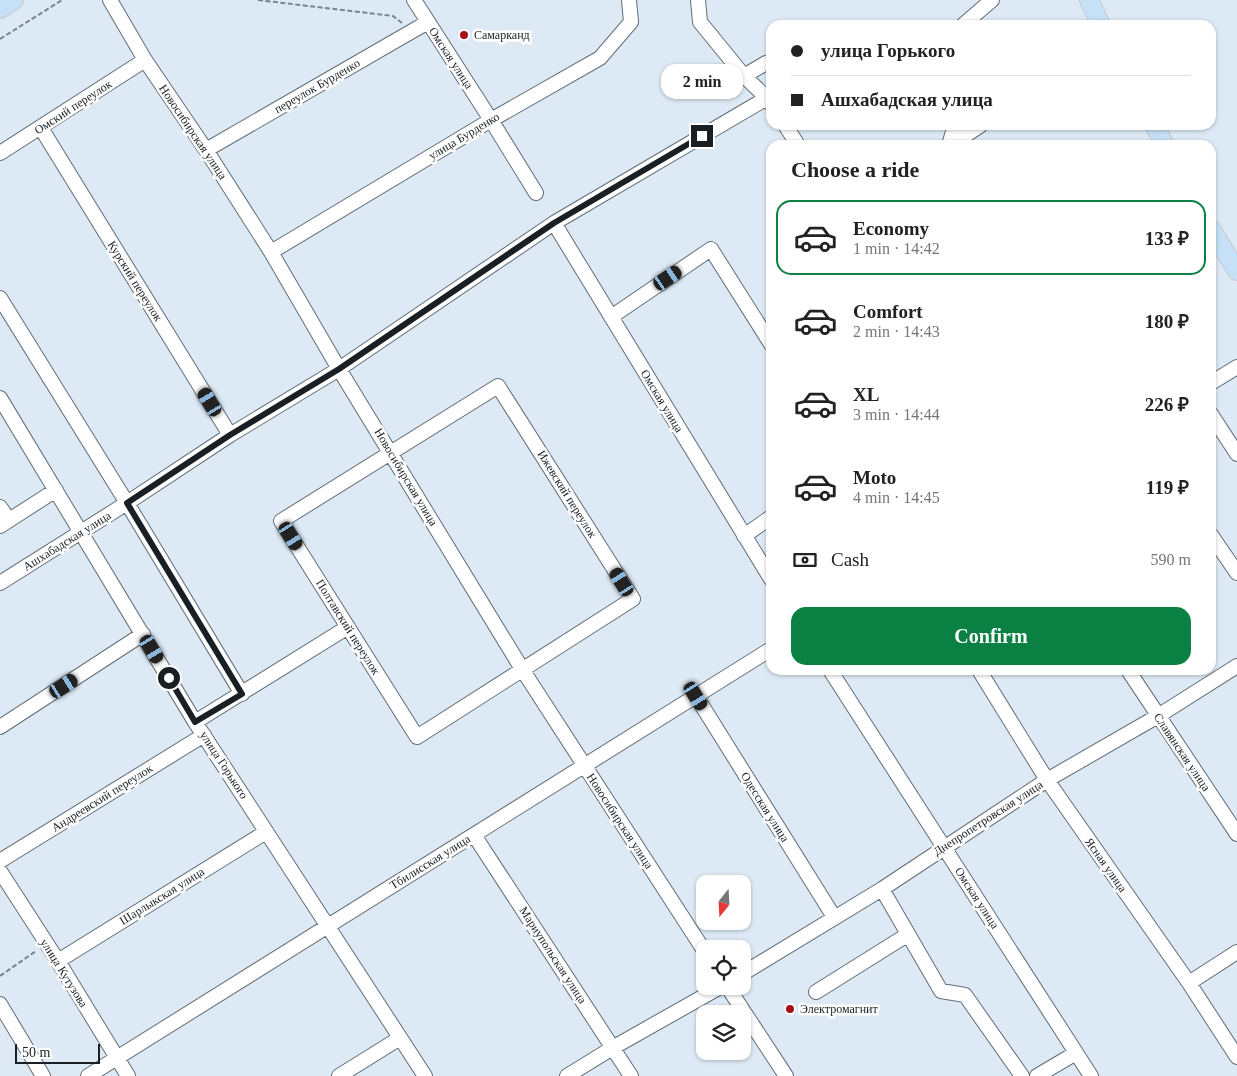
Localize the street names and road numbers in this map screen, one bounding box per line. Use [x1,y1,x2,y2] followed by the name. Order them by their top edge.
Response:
[426,25,476,92] street label: Омская улица
[272,56,362,116] street label: переулок Бурденко
[32,77,114,137] street label: Омский переулок
[156,82,230,183] street label: Новосибирская улица
[426,109,502,163] street label: улица Бурденко
[105,238,165,324] street label: Курский переулок
[638,367,687,435] street label: Омская улица
[371,426,441,529] street label: Новосибирская улица
[534,448,600,541] street label: Ижевский переулок
[20,508,114,574] street label: Ашхабадская улица
[313,577,383,677] street label: Полтавский переулок
[1151,710,1214,794] street label: Славянская улица
[197,729,251,801] street label: улица Горького
[49,761,155,835] street label: Андреевский переулок
[738,769,792,845] street label: Одесская улица
[584,771,657,872] street label: Новосибирская улица
[931,777,1046,859] street label: Днепропетровская улица
[387,831,473,892] street label: Тбилисская улица
[1082,835,1130,895] street label: Ясная улица
[117,864,208,928] street label: Шарлыкская улица
[952,865,1002,932] street label: Омская улица
[516,904,590,1007] street label: Мариупольская улица
[37,936,91,1010] street label: улица Кутузова

